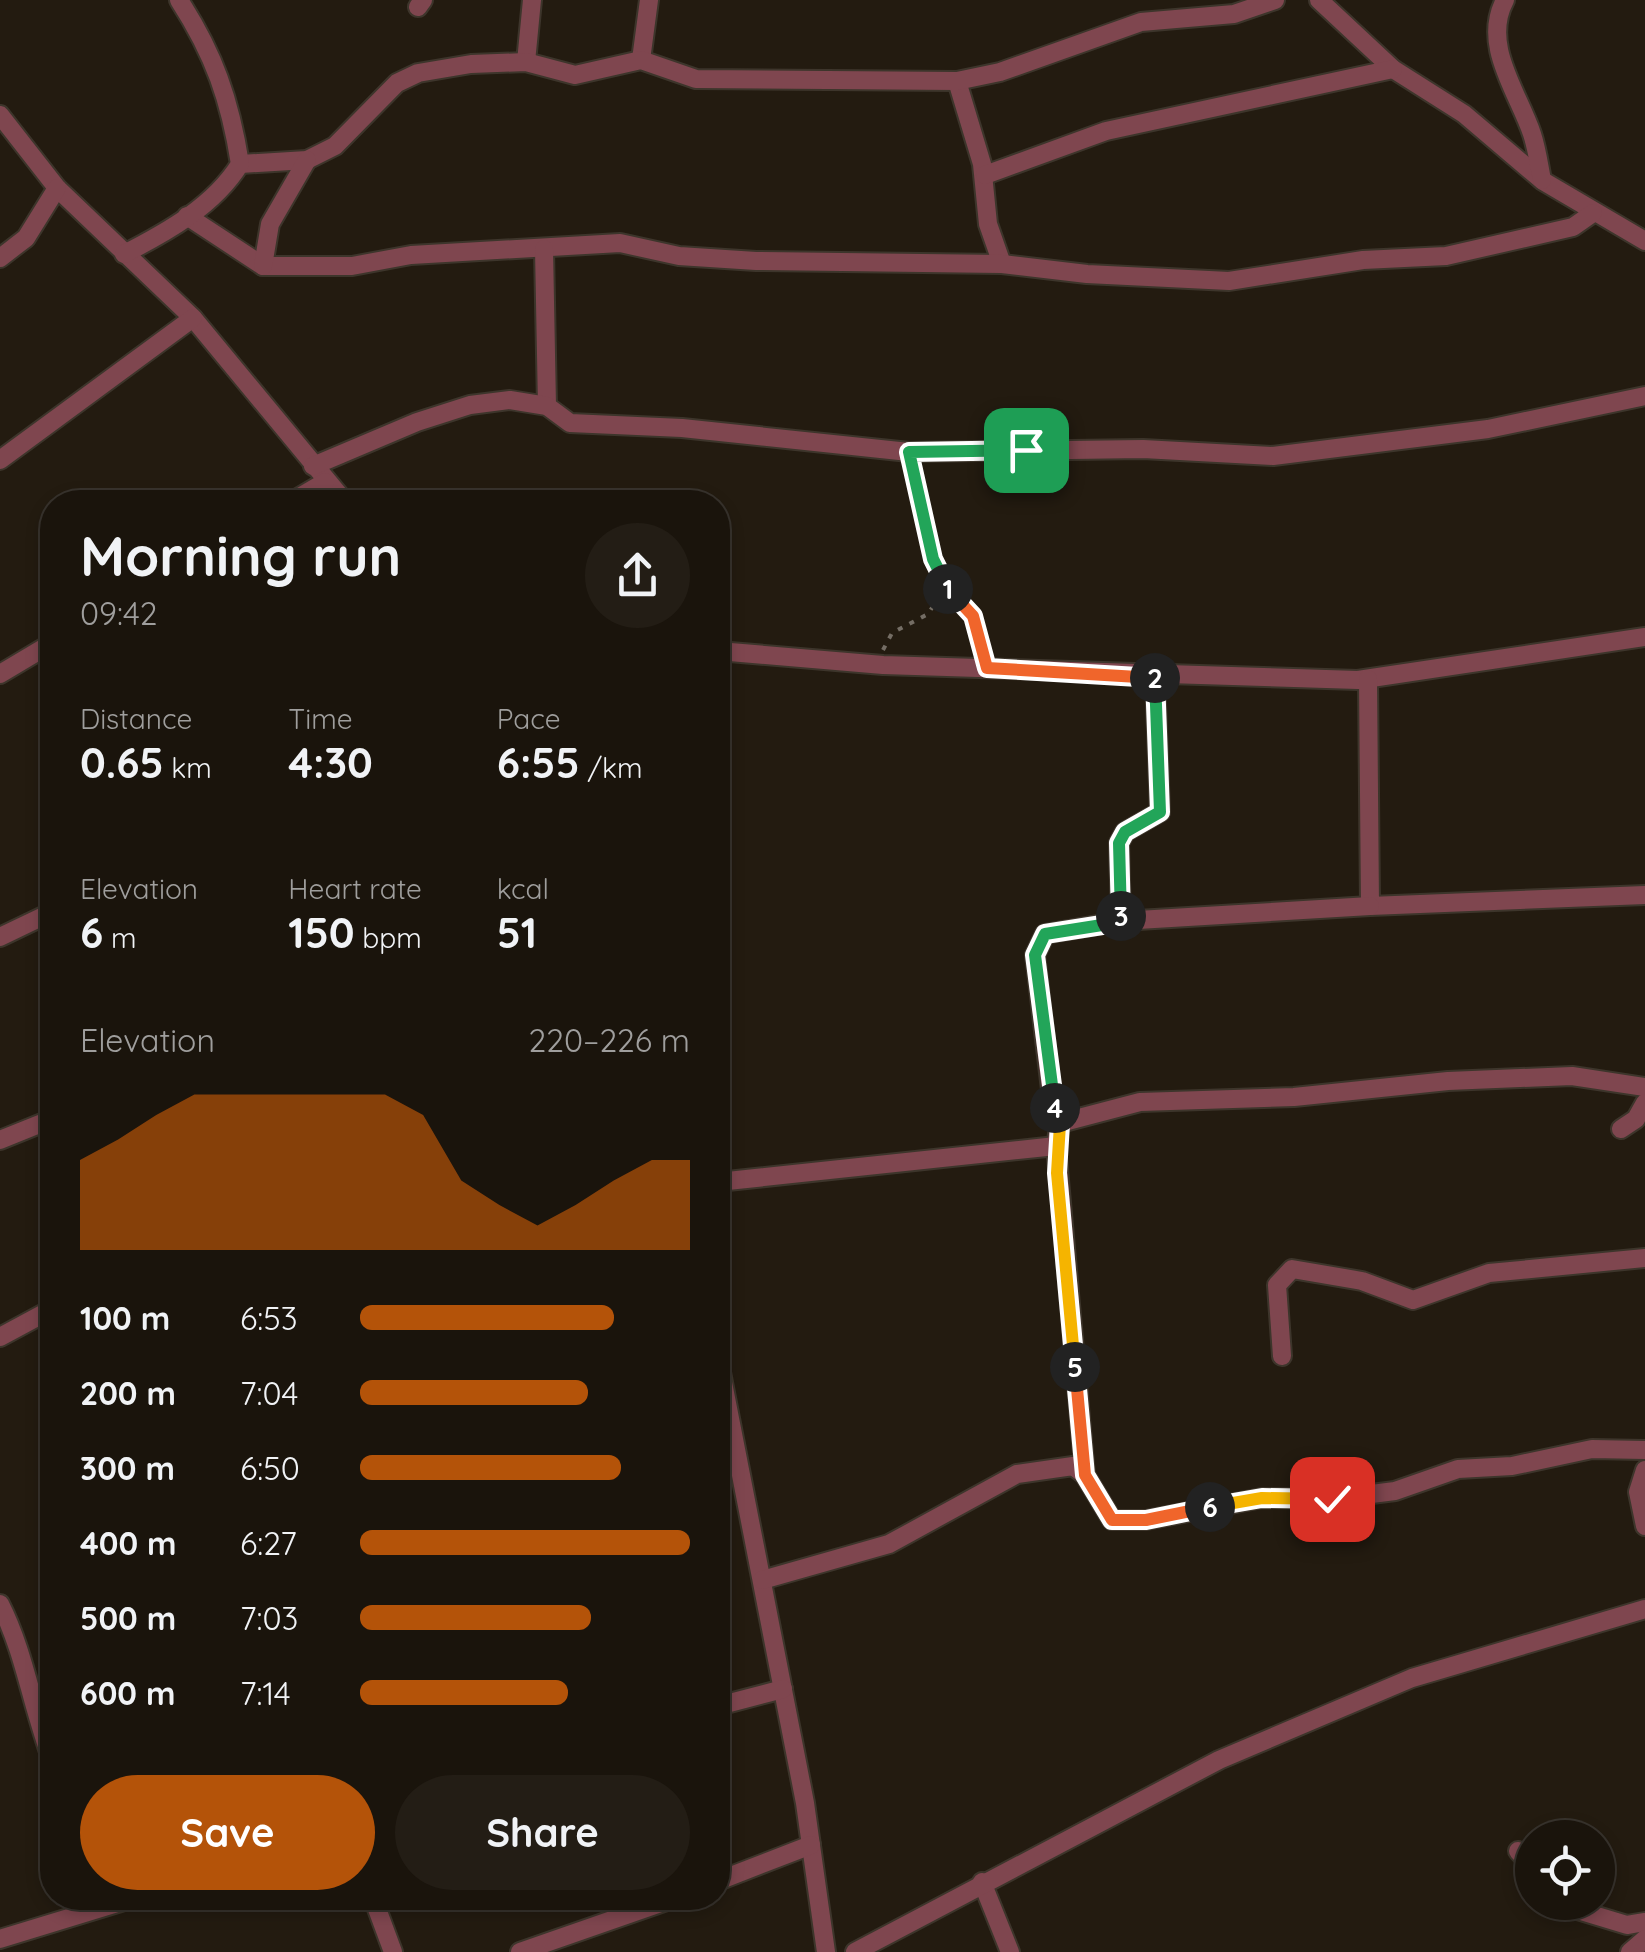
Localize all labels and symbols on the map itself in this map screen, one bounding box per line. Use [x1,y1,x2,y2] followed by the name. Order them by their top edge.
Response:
[984,408,1069,493] pin
[923,564,973,614] pin: 1
[1130,653,1180,703] pin: 2
[1096,891,1146,941] pin: 3
[1030,1083,1080,1133] pin: 4
[1050,1342,1100,1392] pin: 5
[1290,1457,1375,1542] pin
[1185,1482,1235,1532] pin: 6

